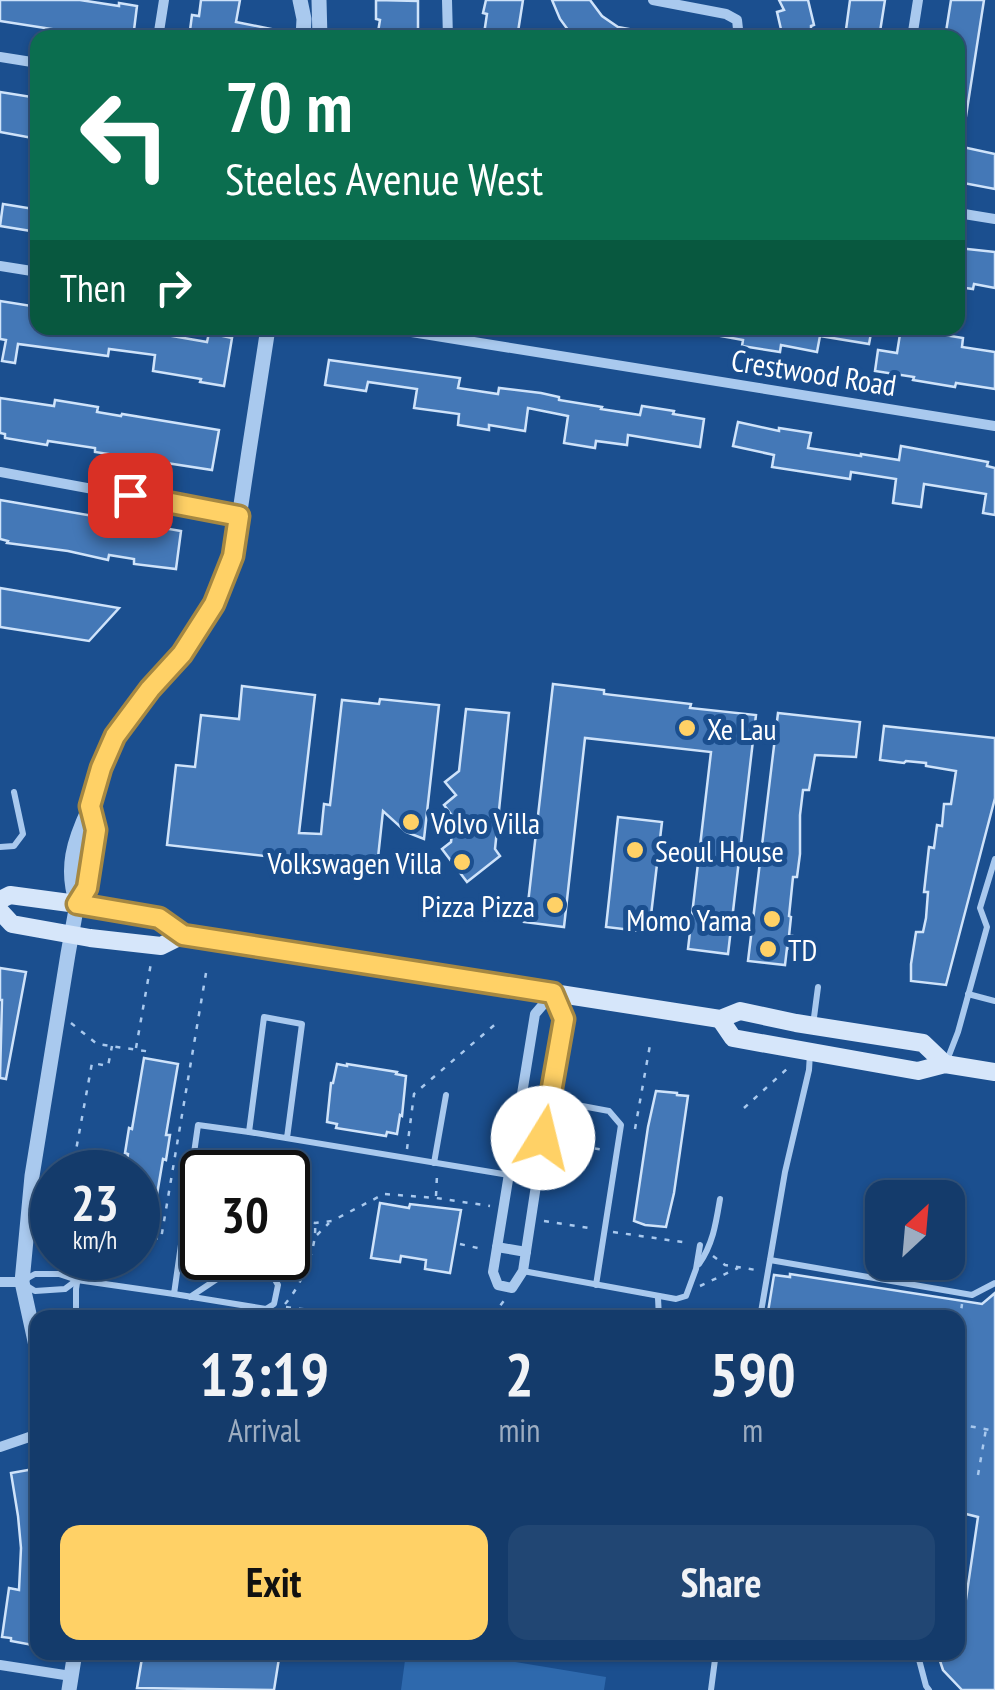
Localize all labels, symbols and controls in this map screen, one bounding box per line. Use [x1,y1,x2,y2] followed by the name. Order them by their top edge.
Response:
[225,61,353,151] text: 70 m
[60,70,190,200] icon: left
[225,149,543,207] text: Steeles Avenue West
[146,260,201,315] icon: right
[60,263,126,312] text: Then
[729,340,899,404] street label: Crestwood Road
[88,453,173,538] pin
[103,468,158,523] icon: arrive
[707,709,777,748] place label: Xe Lau
[676,717,698,739] marker: Xe Lau
[430,803,540,842] place label: Volvo Villa
[400,811,422,833] marker: Volvo Villa
[655,831,784,870] place label: Seoul House
[624,839,646,861] marker: Seoul House
[267,843,442,882] place label: Volkswagen Villa
[451,851,473,873] marker: Volkswagen Villa
[421,886,535,925] place label: Pizza Pizza
[544,894,566,916] marker: Pizza Pizza
[626,900,752,939] place label: Momo Yama
[761,908,783,930] marker: Momo Yama
[788,930,817,969] place label: TD
[757,938,779,960] marker: TD
[491,1086,595,1190] position arrow
[180,1150,310,1280] speed limit sign: 30
[71,1170,119,1235] text: 23
[865,1180,965,1280] north arrow
[865,1180,965,1280] map controls
[73,1224,117,1256] text: km/h
[199,1335,329,1413] text: 13:19
[505,1335,534,1413] text: 2
[710,1335,796,1413] text: 590
[228,1409,300,1451] text: Arrival
[498,1409,540,1451] text: min
[742,1409,763,1451] text: m
[60,1525,488,1640] button: Exit
[508,1525,935,1640] button: Share

